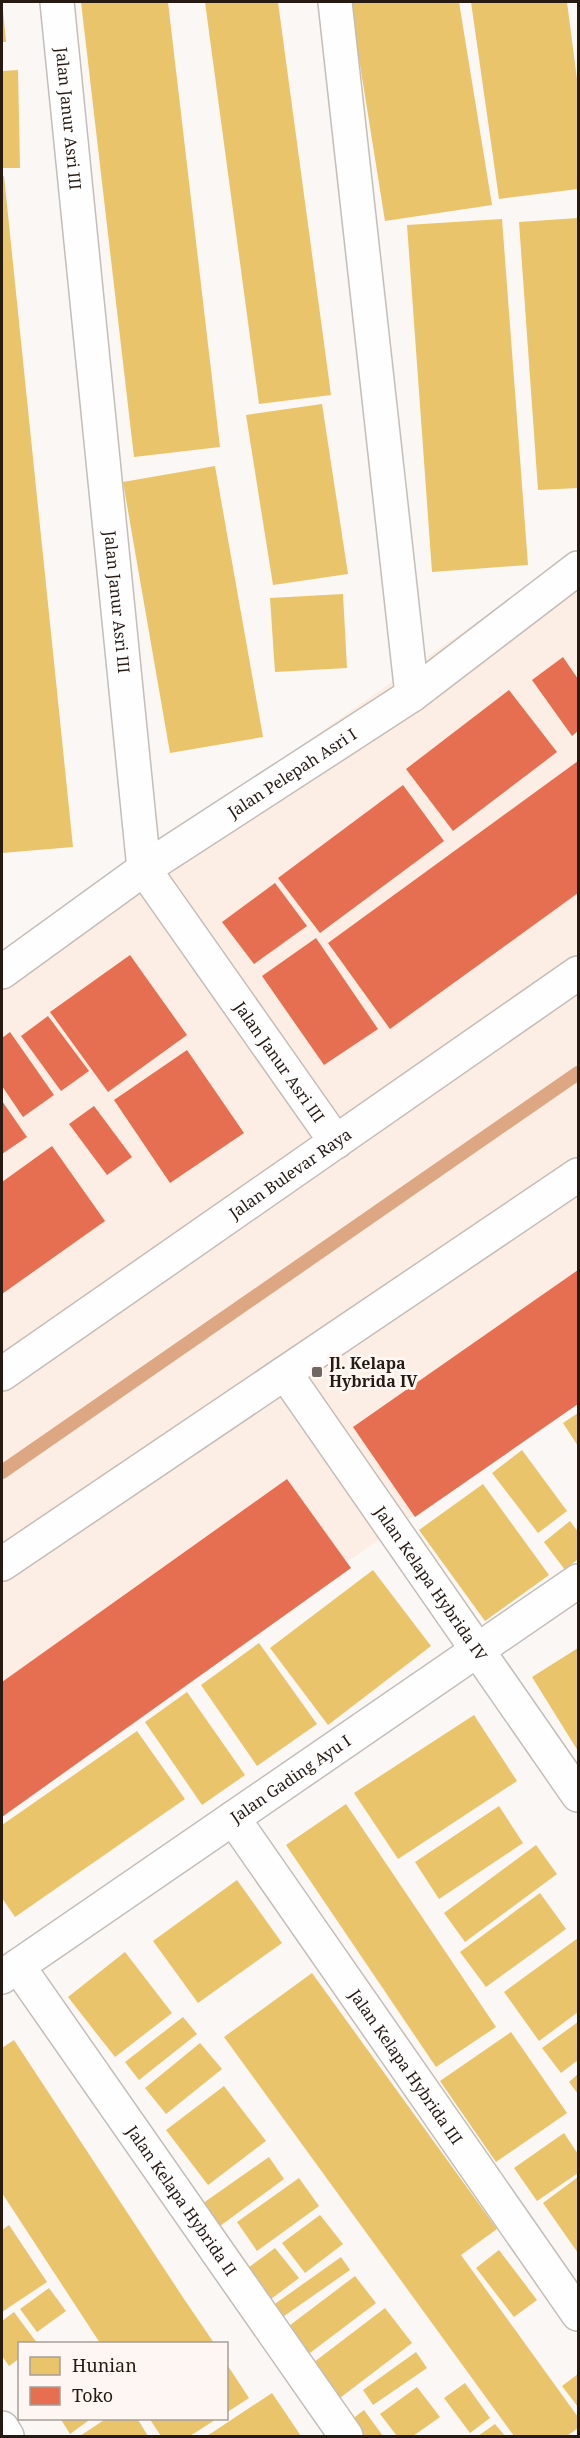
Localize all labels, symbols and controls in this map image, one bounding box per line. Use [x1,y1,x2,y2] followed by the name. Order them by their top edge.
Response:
[50,45,87,191] street label: Jalan Janur Asri III
[99,529,135,674] street label: Jalan Janur Asri III
[223,723,361,823] street label: Jalan Pelepah Asri I
[229,996,330,1127] street label: Jalan Janur Asri III
[224,1123,356,1224] street label: Jalan Bulevar Raya
[328,1352,418,1392] place label: Jl. Kelapa Hybrida IV
[310,1365,324,1379] marker: Jl. Kelapa Hybrida IV
[369,1501,493,1665] street label: Jalan Kelapa Hybrida IV
[225,1730,355,1828] street label: Jalan Gading Ayu I
[344,1984,468,2149] street label: Jalan Kelapa Hybrida III
[121,2120,242,2280] street label: Jalan Kelapa Hybrida II
[18,2342,228,2420] legend
[72,2353,137,2377] text: Hunian
[72,2383,113,2407] text: Toko

